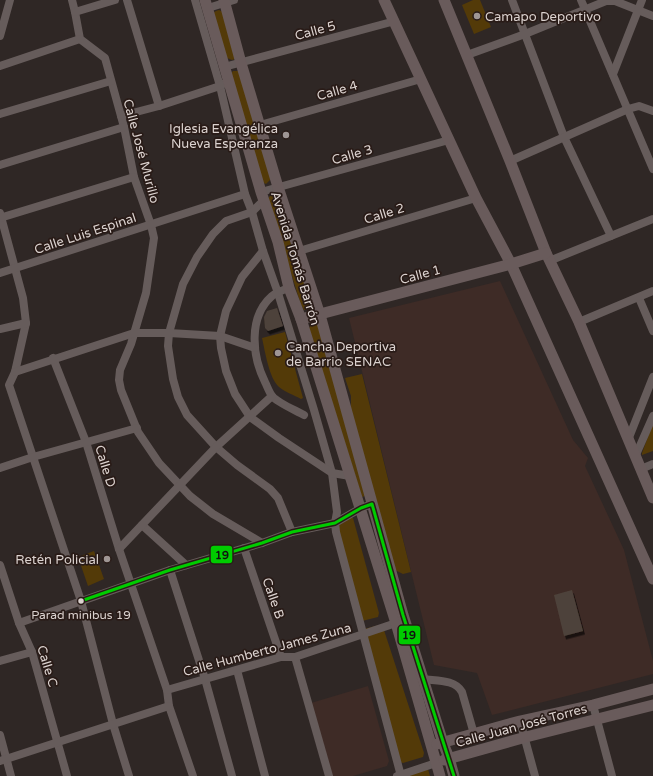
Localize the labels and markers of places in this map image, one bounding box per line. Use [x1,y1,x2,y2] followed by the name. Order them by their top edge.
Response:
[485,9,601,25] place label: Camapo Deportivo
[472,11,482,21] marker: Camapo Deportivo
[169,121,278,152] place label: Iglesia Evangélica Nueva Esperanza
[281,130,291,140] marker: Iglesia Evangélica Nueva Esperanza
[286,339,396,370] place label: Cancha Deportiva de Barrio SENAC
[273,348,283,358] marker: Cancha Deportiva de Barrio SENAC
[15,552,99,568] place label: Retén Policial
[102,554,112,564] marker: Retén Policial
[76,596,86,606] marker: Parad minibus 19
[31,608,131,622] place label: Parad minibus 19

